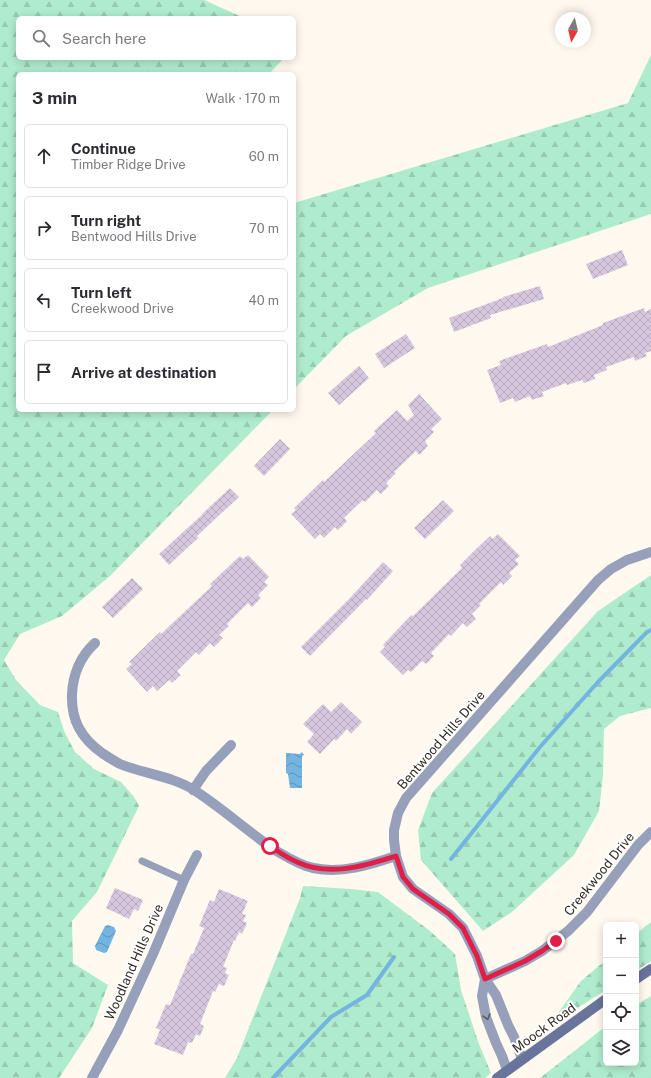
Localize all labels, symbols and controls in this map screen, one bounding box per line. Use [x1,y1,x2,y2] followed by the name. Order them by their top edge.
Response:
[555,12,591,48] north arrow
[16,16,296,60] search box
[30,27,52,49] icon: search
[62,30,146,47] text: Search here
[32,88,77,108] text: 3 min
[205,91,280,106] text: Walk · 170 m
[71,140,136,157] text: Continue
[33,145,55,167] icon: ahead
[249,149,279,164] text: 60 m
[71,157,186,172] text: Timber Ridge Drive
[71,212,141,229] text: Turn right
[33,217,55,239] icon: right
[249,221,279,236] text: 70 m
[71,229,197,244] text: Bentwood Hills Drive
[71,284,132,301] text: Turn left
[33,289,55,311] icon: left
[248,293,279,308] text: 40 m
[71,301,174,316] text: Creekwood Drive
[33,361,55,383] icon: arrive
[71,364,216,381] text: Arrive at destination
[394,688,488,792] street label: Bentwood Hills Drive
[561,829,637,919] street label: Creekwood Drive
[261,837,279,855] route start
[102,902,166,1022] street label: Woodland Hills Drive
[603,922,639,1066] map controls
[603,922,639,958] button: +
[547,932,565,950] route end
[603,958,639,994] button: −
[603,994,639,1030] button: locate
[510,1000,578,1056] street label: Moock Road
[482,1013,491,1020] one-way arrow
[603,1030,639,1066] button: layers

